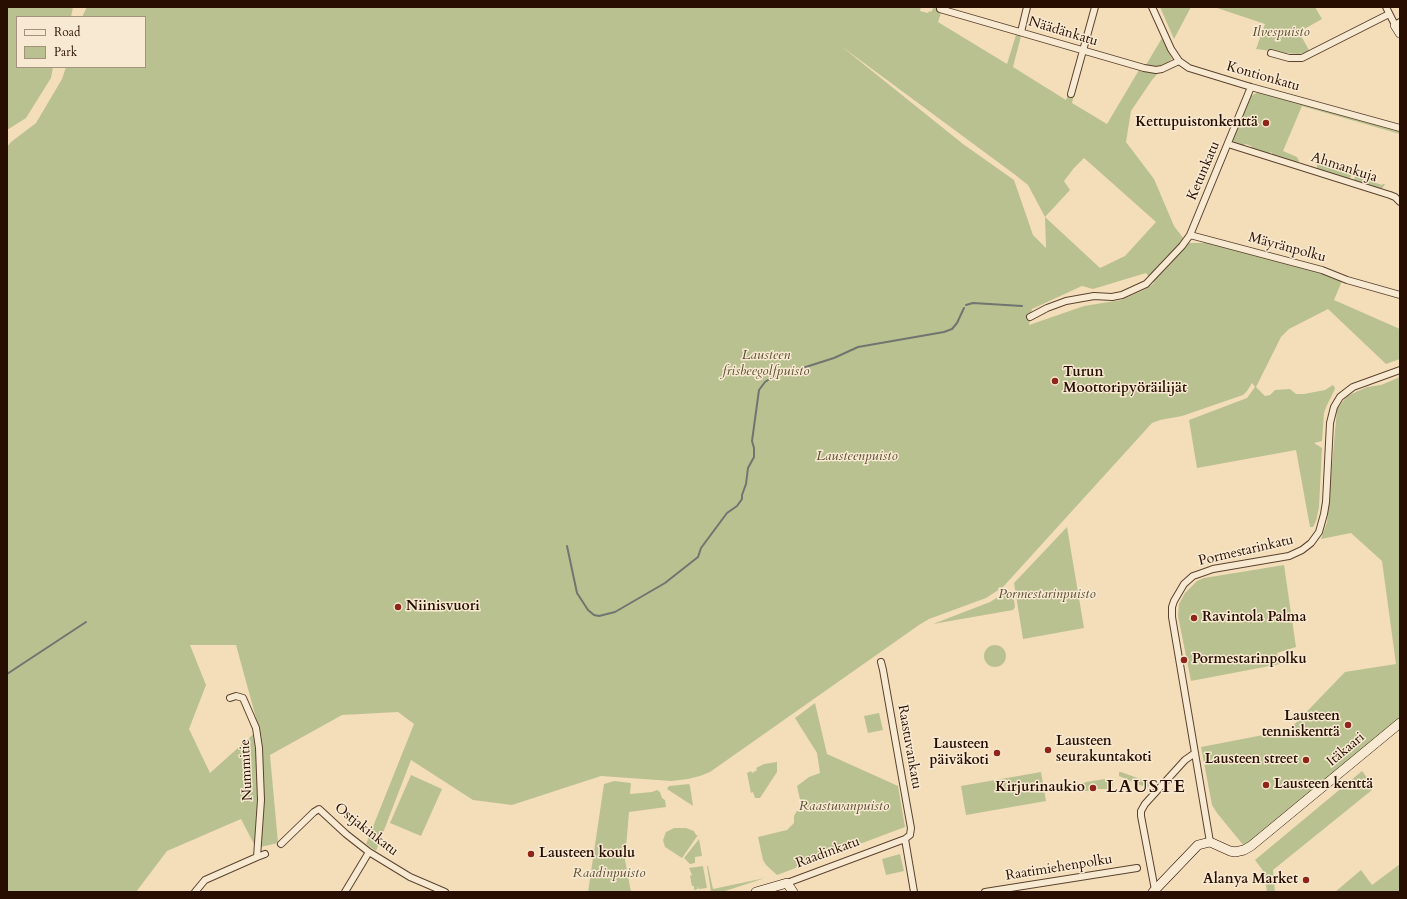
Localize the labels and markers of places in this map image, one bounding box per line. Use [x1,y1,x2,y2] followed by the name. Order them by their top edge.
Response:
[1135,115,1258,131] place label: Kettupuistonkenttä
[1261,118,1271,128] marker: Kettupuistonkenttä
[1063,365,1187,398] place label: Turun Moottoripyöräilijät
[1050,376,1060,386] marker: Turun Moottoripyöräilijät
[406,599,480,615] place label: Niinisvuori
[393,602,403,612] marker: Niinisvuori
[1202,610,1306,626] place label: Ravintola Palma
[1189,613,1199,623] marker: Ravintola Palma
[1192,652,1307,668] place label: Pormestarinpolku
[1179,655,1189,665] marker: Pormestarinpolku
[1262,709,1340,742] place label: Lausteen tenniskenttä
[1343,720,1353,730] marker: Lausteen tenniskenttä
[1056,734,1152,766] place label: Lausteen seurakuntakoti
[930,737,989,770] place label: Lausteen päiväkoti
[1043,745,1053,755] marker: Lausteen seurakuntakoti
[992,748,1002,758] marker: Lausteen päiväkoti
[1205,752,1298,768] place label: Lausteen street
[1301,755,1311,765] marker: Lausteen street
[1274,777,1373,793] place label: Lausteen kenttä
[995,780,1085,796] place label: Kirjurinaukio
[1261,780,1271,790] marker: Lausteen kenttä
[1088,783,1098,793] marker: Kirjurinaukio
[539,846,635,862] place label: Lausteen koulu
[526,849,536,859] marker: Lausteen koulu
[1203,872,1298,888] place label: Alanya Market
[1301,875,1311,885] marker: Alanya Market

